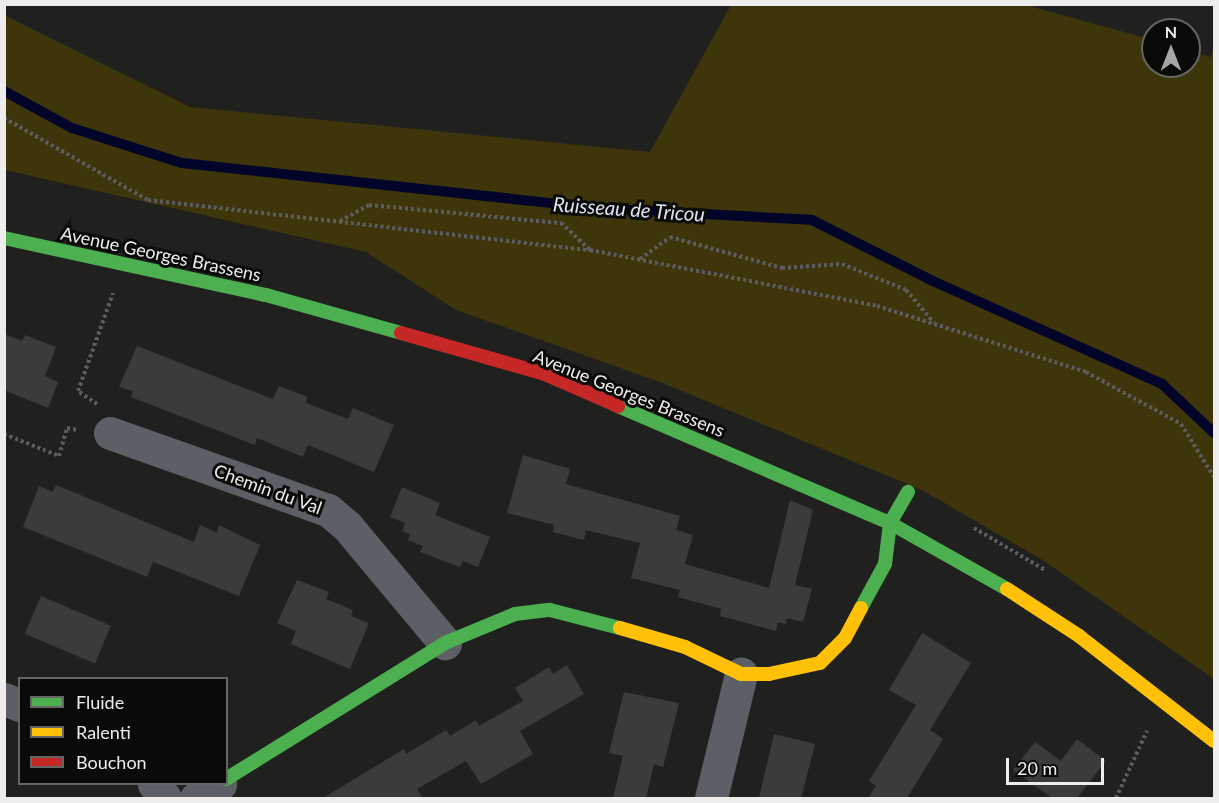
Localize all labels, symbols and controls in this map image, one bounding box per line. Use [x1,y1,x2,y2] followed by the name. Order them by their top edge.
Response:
[1141,18,1201,78] north arrow
[1165,22,1177,41] text: N
[552,192,706,226] water label: Ruisseau de Tricou
[59,222,263,286] street label: Avenue Georges Brassens
[530,345,728,441] street label: Avenue Georges Brassens
[211,459,325,519] street label: Chemin du Val
[18,677,228,785] legend
[76,691,124,713] text: Fluide
[76,721,131,743] text: Ralenti
[1009,746,1106,784] scale bar
[76,751,147,773] text: Bouchon
[1017,757,1057,779] text: 20 m

